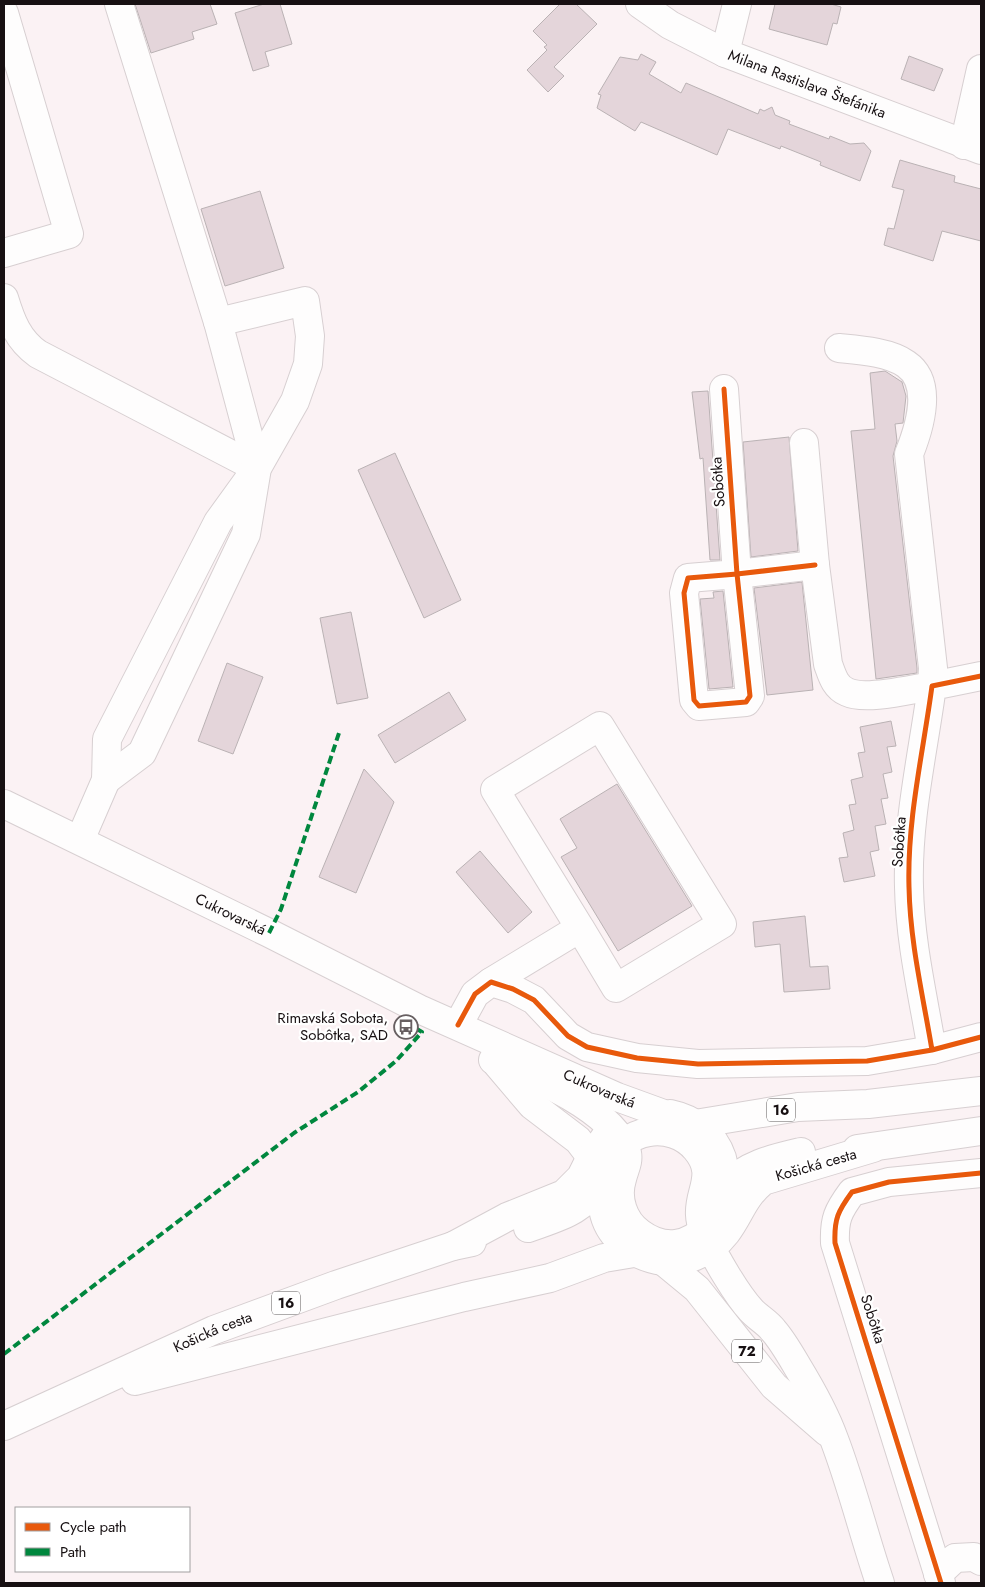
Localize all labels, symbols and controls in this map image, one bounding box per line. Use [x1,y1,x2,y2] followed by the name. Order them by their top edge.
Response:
[725,44,889,124] street label: Milana Rastislava Štefánika
[705,456,731,508] street label: Sobôtka
[886,816,912,868] street label: Sobôtka
[191,888,270,941] street label: Cukrovarská
[277,1007,388,1046] place label: Rimavská Sobota, Sobôtka, SAD
[393,1014,419,1040] bus stop icon: Rimavská Sobota, Sobôtka, SAD
[560,1063,638,1114] street label: Cukrovarská
[767,1098,795,1122] road number: 16
[773,1143,859,1187] street label: Košická cesta
[272,1292,300,1315] road number: 16
[855,1292,891,1346] street label: Sobôtka
[170,1306,255,1358] street label: Košická cesta
[732,1340,762,1362] road number: 72
[15,1507,190,1572] legend
[60,1516,127,1538] text: Cycle path
[60,1541,86,1563] text: Path

